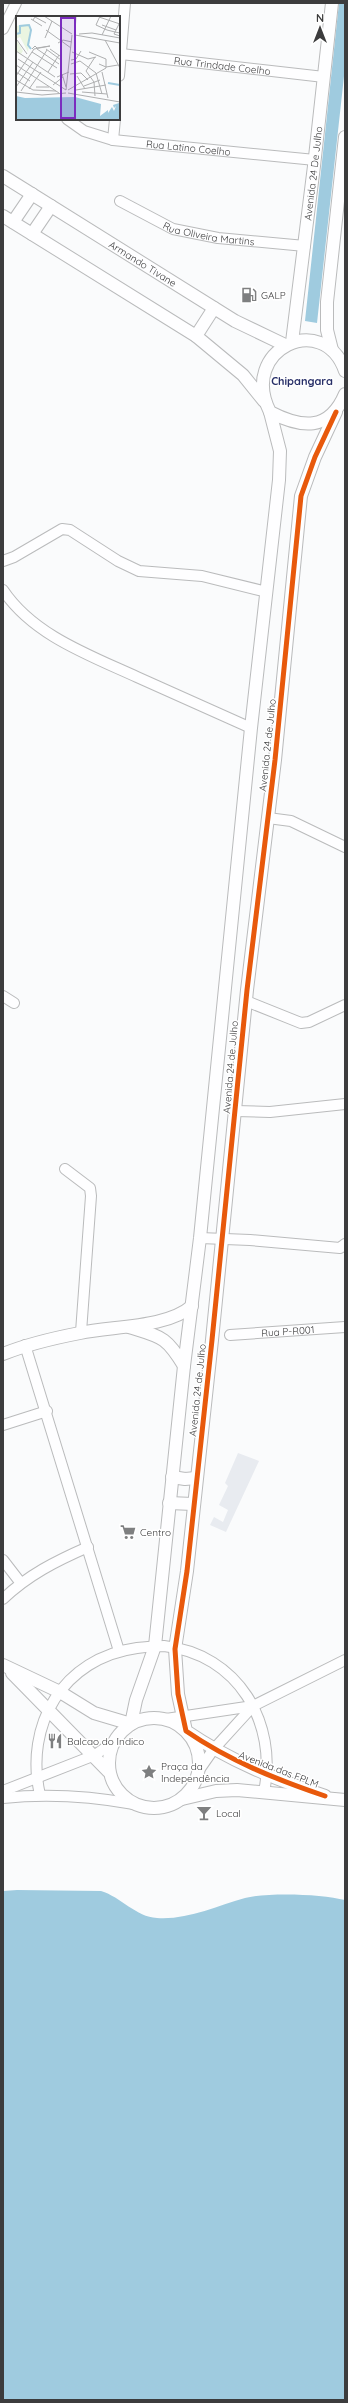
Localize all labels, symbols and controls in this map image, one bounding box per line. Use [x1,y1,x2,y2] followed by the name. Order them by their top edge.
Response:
[300,8,340,48] north arrow
[316,11,324,25] text: N
[16,16,120,120] inset map
[173,54,271,78] street label: Rua Trindade Coelho
[301,126,325,221] street label: Avenida 24 De Julho
[146,137,231,159] street label: Rua Latino Coelho
[160,219,255,248] street label: Rua Oliveira Martins
[107,238,179,290] street label: Armando Tivane
[240,286,258,304] fuel station icon: GALP
[261,289,286,302] place label: GALP
[271,374,333,388] district label: Chipangara
[256,698,279,792] street label: Avenida 24 de Julho
[220,1020,241,1114] street label: Avenida 24 de Julho
[261,1323,315,1340] street label: Rua P-R001
[186,1343,209,1437] street label: Avenida 24 de Julho
[119,1523,137,1541] supermarket icon: Centro
[140,1526,171,1539] place label: Centro
[46,1732,64,1750] restaurant icon: Balcao do Indico
[67,1735,144,1748] place label: Balcao do Indico
[237,1748,321,1791] street label: Avenida das FPLM
[161,1760,229,1785] place label: Praça da Independência
[140,1763,158,1781] place icon: Praça da Independência
[195,1804,213,1822] bar icon: Local
[216,1807,241,1820] place label: Local

